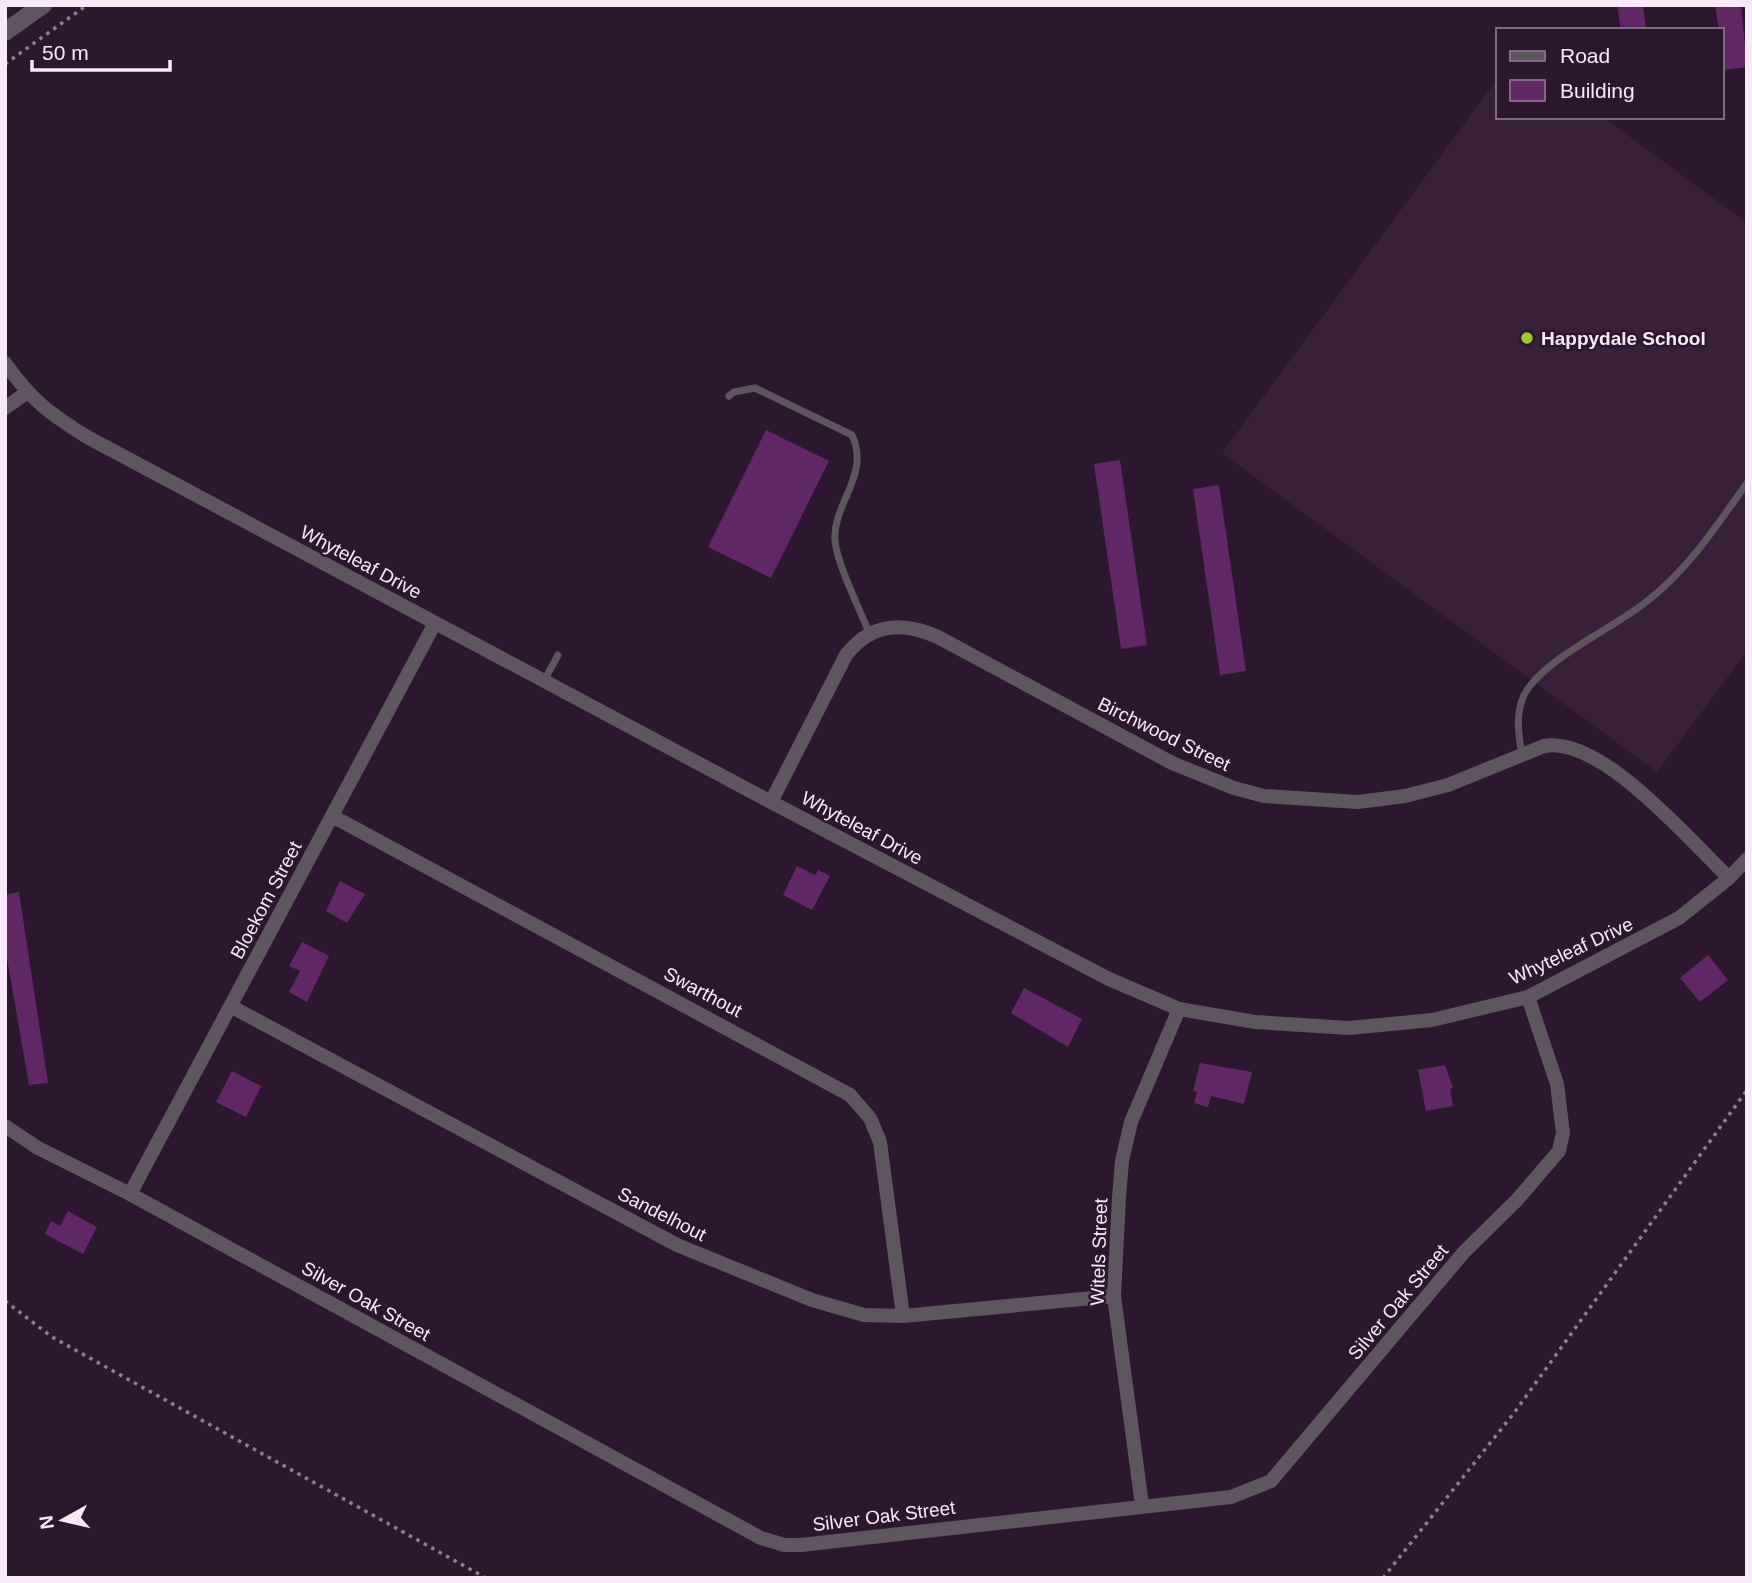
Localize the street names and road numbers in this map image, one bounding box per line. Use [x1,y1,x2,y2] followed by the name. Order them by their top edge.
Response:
[297,521,425,603] street label: Whyteleaf Drive
[1094,693,1234,775] street label: Birchwood Street
[798,787,926,869] street label: Whyteleaf Drive
[226,837,306,962] street label: Bloekom Street
[1506,913,1636,989] street label: Whyteleaf Drive
[660,963,746,1022] street label: Swarthout
[614,1183,710,1246] street label: Sandelhout
[1087,1197,1111,1306] street label: Witels Street
[1344,1240,1453,1364] street label: Silver Oak Street
[298,1257,435,1345] street label: Silver Oak Street
[811,1497,957,1535] street label: Silver Oak Street

